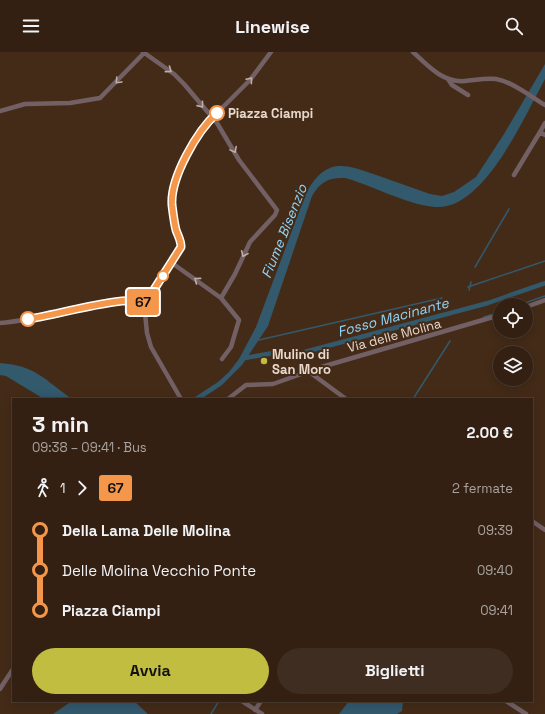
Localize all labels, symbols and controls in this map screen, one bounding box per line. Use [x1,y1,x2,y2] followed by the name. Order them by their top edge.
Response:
[20,15,42,37] icon: menu
[235,15,310,38] text: Linewise
[503,15,525,37] icon: search
[165,65,172,72] one-way arrow
[115,76,122,84] one-way arrow
[245,77,252,85] one-way arrow
[197,100,204,108] one-way arrow
[209,105,225,121] marker: Piazza Ciampi
[228,105,313,122] place label: Piazza Ciampi
[229,146,236,153] one-way arrow
[257,181,311,281] water label: Fiume Bisenzio
[240,250,248,257] one-way arrow
[157,270,169,282] unlabelled marker
[194,278,201,285] one-way arrow
[125,289,161,315] line badge: 67
[135,293,151,311] text: 67
[335,293,451,340] water label: Fosso Macinante
[493,298,533,386] map controls
[493,298,533,338] button: locate
[20,311,36,327] unlabelled marker
[345,315,443,356] street label: Via delle Molina
[272,346,331,378] place label: Mulino di San Moro
[493,346,533,386] button: layers
[259,356,269,366] marker: Mulino di San Moro
[32,410,89,438] text: 3 min
[466,423,513,442] text: 2.00 €
[32,439,147,456] text: 09:38 – 09:41 · Bus
[32,477,54,499] icon: walk
[71,477,93,499] icon: forward
[107,479,124,497] text: 67
[60,480,65,497] text: 1
[452,480,513,497] text: 2 fermate
[62,521,231,540] text: Della Lama Delle Molina
[478,522,513,539] text: 09:39
[62,561,256,580] text: Delle Molina Vecchio Ponte
[477,562,513,579] text: 09:40
[62,601,160,620] text: Piazza Ciampi
[480,602,513,619] text: 09:41
[32,648,269,694] button: Avvia
[277,648,513,694] button: Biglietti

